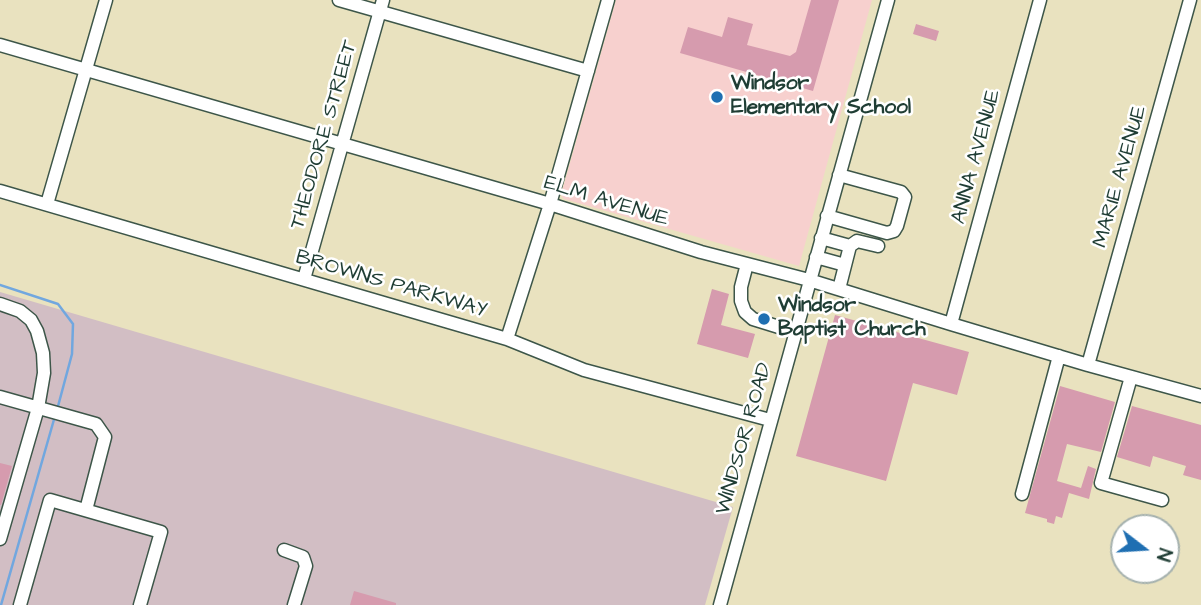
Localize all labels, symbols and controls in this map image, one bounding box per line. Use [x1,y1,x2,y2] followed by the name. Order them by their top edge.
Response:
[286,38,364,232] street label: THEODORE STREET
[731,72,911,122] place label: Windsor Elementary School
[947,87,1007,227] street label: ANNA AVENUE
[709,89,725,105] marker: Windsor Elementary School
[1089,103,1153,251] street label: MARIE AVENUE
[541,171,671,233] street label: ELM AVENUE
[292,246,490,324] street label: BROWNS PARKWAY
[778,294,926,344] place label: Windsor Baptist Church
[756,311,772,327] marker: Windsor Baptist Church
[711,360,779,518] street label: WINDSOR ROAD
[1110,514,1180,584] north arrow
[1149,545,1178,564] text: N

